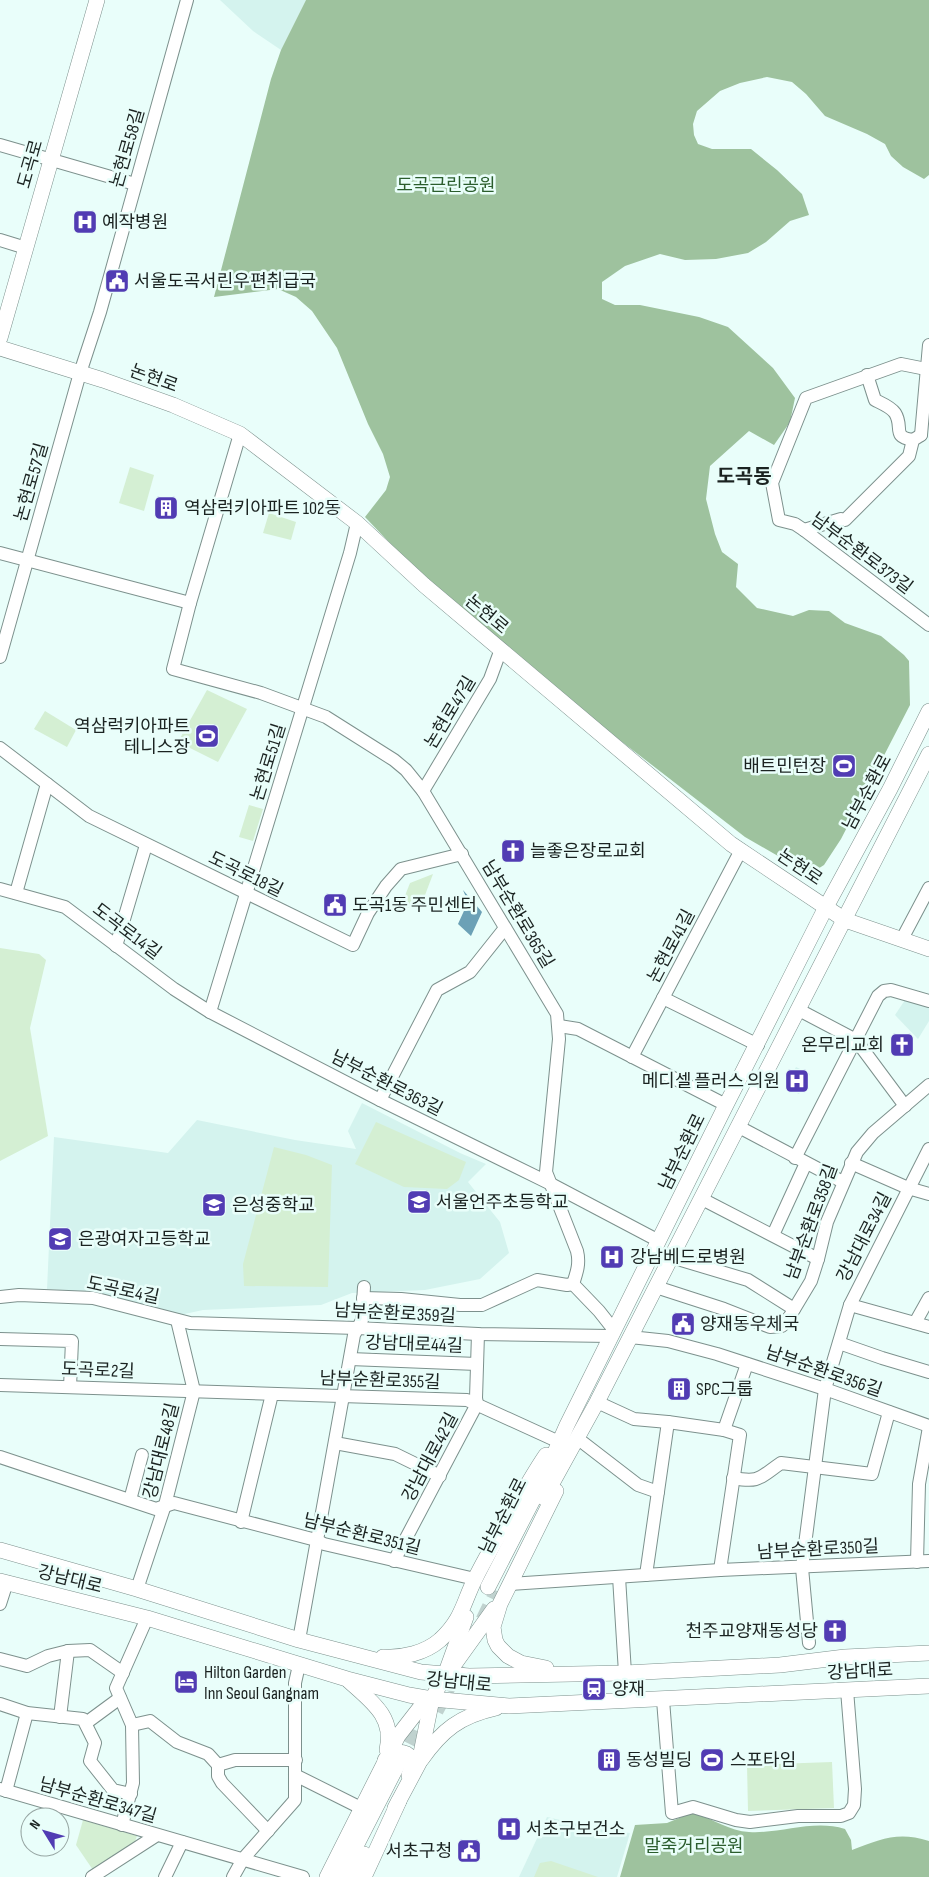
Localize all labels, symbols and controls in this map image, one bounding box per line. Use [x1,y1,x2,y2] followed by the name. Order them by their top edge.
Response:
[106,106,149,190] street label: 논현로58길
[14,137,47,191] street label: 도곡로
[396,175,496,196] park label: 도곡근린공원
[72,209,98,235] hospital icon: 예작병원
[102,212,168,233] place label: 예작병원
[104,268,130,294] public building icon: 서울도곡서린우편취급국
[134,271,316,292] place label: 서울도곡서린우편취급국
[127,360,181,397] street label: 논현로
[10,441,53,524] street label: 논현로57길
[716,465,772,489] district label: 도곡동
[153,495,179,521] building icon: 역삼럭키아파트 102동
[184,498,341,519] place label: 역삼럭키아파트 102동
[807,508,917,598] street label: 남부순환로373길
[461,590,512,638] street label: 논현로
[421,672,480,752] street label: 논현로47길
[74,716,190,758] place label: 역삼럭키아파트 테니스장
[247,721,290,803] street label: 논현로51길
[194,723,220,749] sports icon: 역삼럭키아파트 테니스장
[839,751,896,834] street label: 남부순환로
[831,753,857,779] sports icon: 배트민턴장
[743,756,826,777] place label: 배트민턴장
[500,838,526,864] church icon: 늘좋은장로교회
[530,841,646,862] place label: 늘좋은장로교회
[773,845,826,890] street label: 논현로
[205,847,287,902] street label: 도곡로18길
[477,857,558,972] street label: 남부순환로365길
[322,892,348,918] public building icon: 도곡1동 주민센터
[352,895,477,916] place label: 도곡1동 주민센터
[88,899,165,964] street label: 도곡로14길
[643,906,700,987] street label: 논현로41길
[889,1032,915,1058] church icon: 온무리교회
[801,1035,884,1056] place label: 온무리교회
[328,1046,446,1121] street label: 남부순환로363길
[784,1068,810,1094] hospital icon: 메디셀 플러스 의원
[642,1071,780,1092] place label: 메디셀 플러스 의원
[655,1110,710,1194] street label: 남부순환로
[781,1161,842,1283] street label: 남부순환로358길
[406,1189,432,1215] school or university icon: 서울언주초등학교
[833,1189,896,1286] street label: 강남대로34길
[201,1192,227,1218] school or university icon: 은성중학교
[436,1192,568,1213] place label: 서울언주초등학교
[232,1195,315,1216] place label: 은성중학교
[47,1226,73,1252] school or university icon: 은광여자고등학교
[78,1229,210,1250] place label: 은광여자고등학교
[599,1244,625,1270] hospital icon: 강남베드로병원
[630,1247,746,1268] place label: 강남베드로병원
[85,1273,161,1308] street label: 도곡로4길
[333,1300,456,1327] street label: 남부순환로359길
[670,1311,696,1337] public building icon: 양재동우체국
[700,1314,799,1335] place label: 양재동우체국
[365,1332,463,1357] street label: 강남대로44길
[763,1342,885,1401] street label: 남부순환로356길
[61,1359,135,1382] street label: 도곡로2길
[319,1368,441,1393] street label: 남부순환로355길
[666,1376,692,1402] building icon: SPC그룹
[696,1379,753,1400] place label: SPC그룹
[139,1401,184,1501] street label: 강남대로48길
[398,1409,463,1505] street label: 강남대로42길
[475,1475,532,1558] street label: 남부순환로
[301,1510,423,1559] street label: 남부순환로351길
[756,1536,880,1563] street label: 남부순환로350길
[35,1561,105,1598] street label: 강남대로
[822,1618,848,1644] church icon: 천주교양재동성당
[686,1621,818,1642] place label: 천주교양재동성당
[826,1659,894,1684] street label: 강남대로
[204,1662,319,1704] place label: Hilton Garden Inn Seoul Gangnam
[173,1669,199,1695] hotel icon: Hilton Garden Inn Seoul Gangnam
[425,1669,493,1696] street label: 강남대로
[581,1676,607,1702] station icon: 양재
[612,1679,645,1700] place label: 양재
[596,1747,622,1773] building icon: 동성빌딩
[699,1747,725,1773] sports icon: 스포타임
[626,1750,692,1771] place label: 동성빌딩
[730,1750,796,1771] place label: 스포타임
[37,1774,159,1827] street label: 남부순환로347길
[20,1807,70,1857] north arrow
[26,1816,44,1833] text: N
[496,1816,522,1842] hospital icon: 서초구보건소
[526,1819,625,1840] place label: 서초구보건소
[644,1836,744,1857] park label: 말죽거리공원
[456,1838,482,1864] public building icon: 서초구청
[386,1841,452,1862] place label: 서초구청

